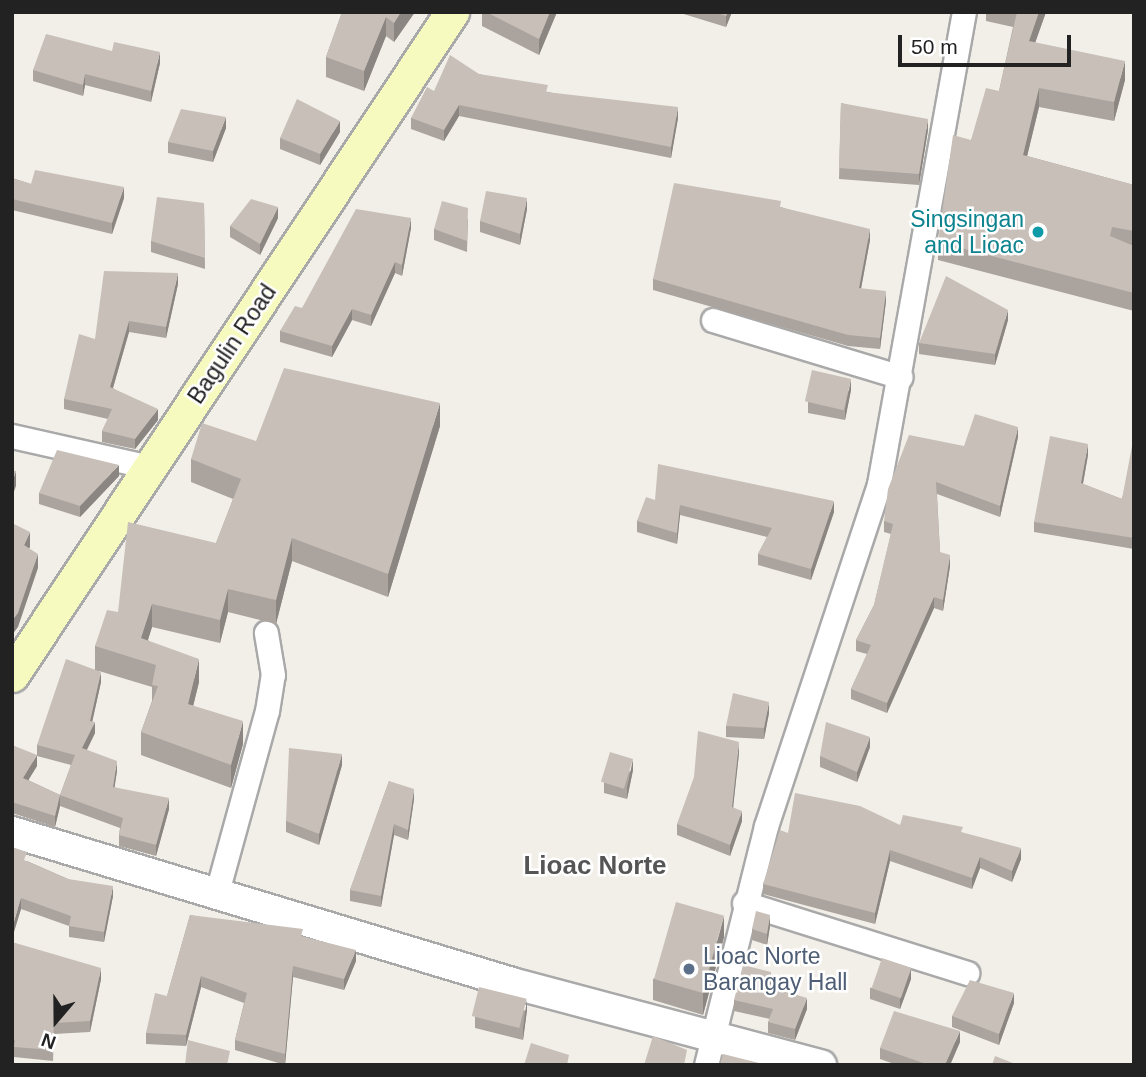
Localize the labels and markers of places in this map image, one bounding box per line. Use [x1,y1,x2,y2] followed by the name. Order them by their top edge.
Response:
[910,205,1024,259] place label: Singsingan and Lioac
[1030,224,1046,240] marker: Singsingan and Lioac
[703,942,847,996] place label: Lioac Norte Barangay Hall
[681,961,697,977] marker: Lioac Norte Barangay Hall

